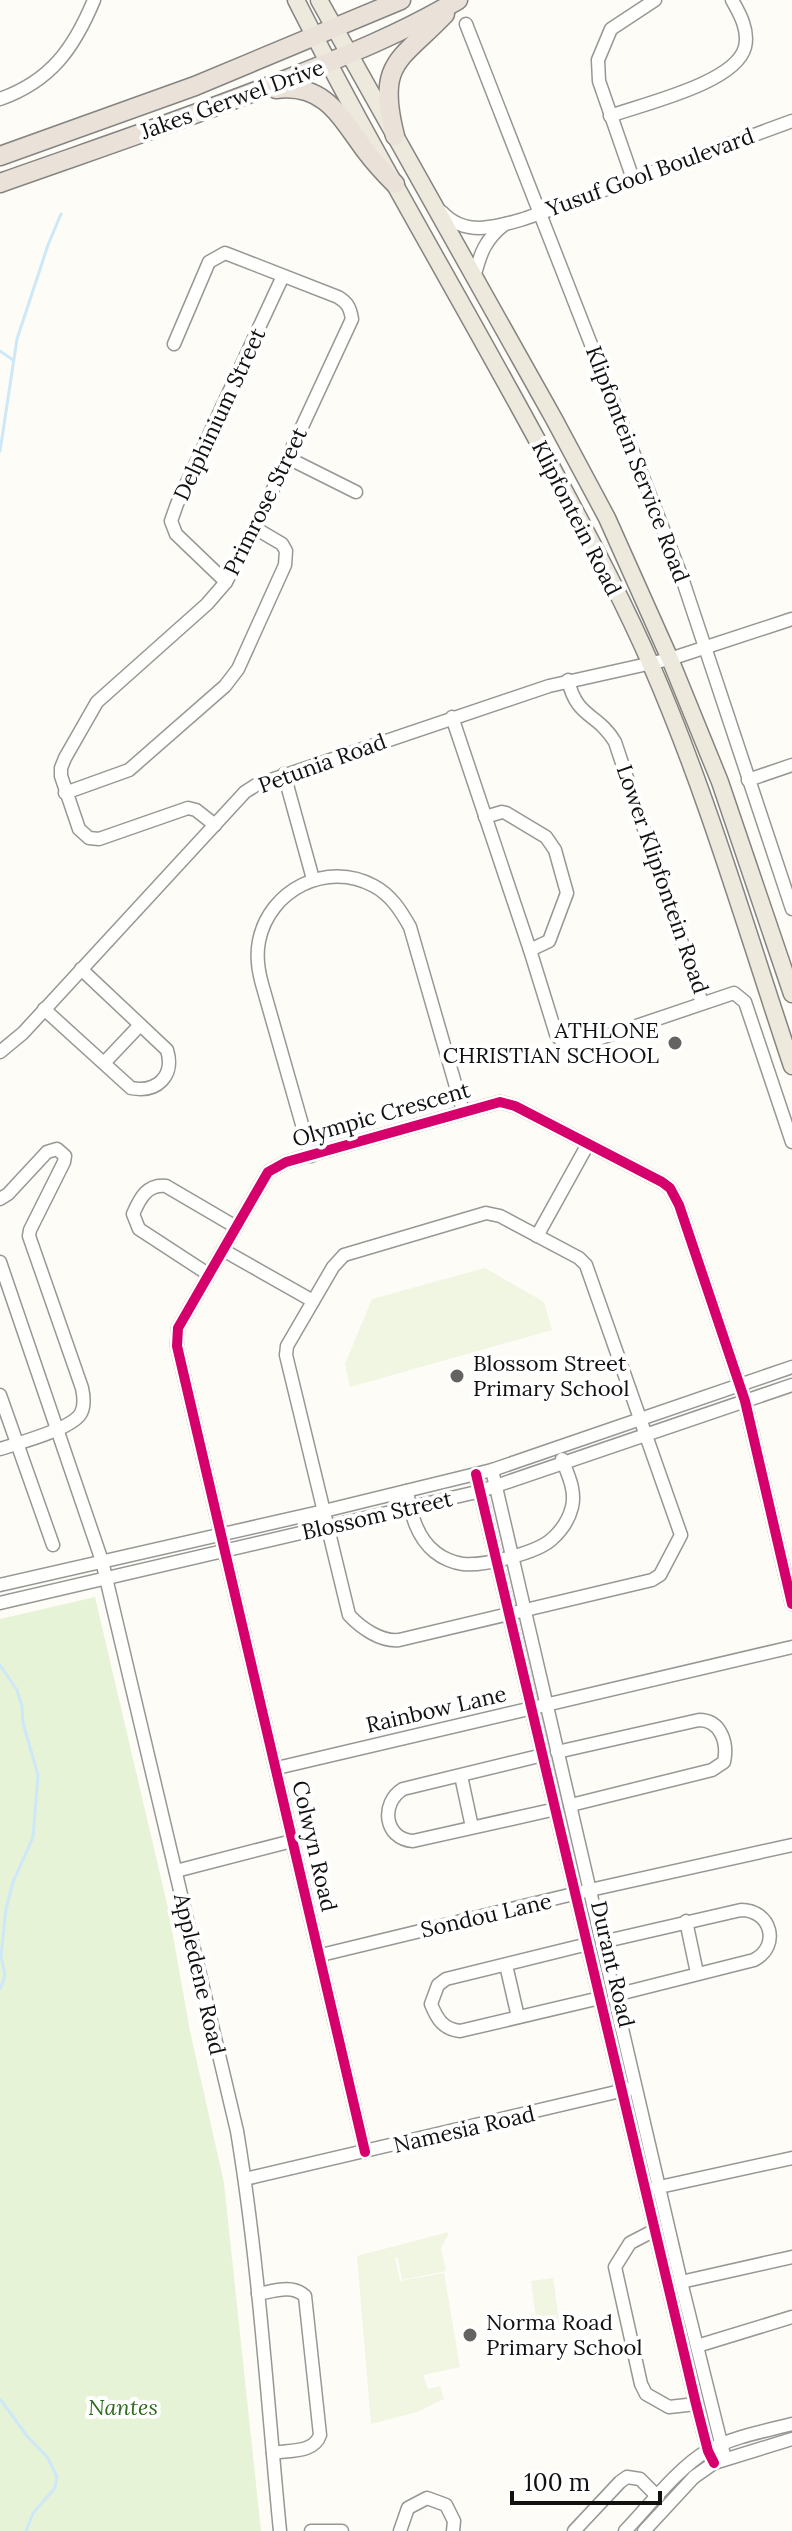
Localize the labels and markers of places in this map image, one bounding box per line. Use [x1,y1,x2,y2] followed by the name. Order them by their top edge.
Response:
[443,1016,659,1069] place label: ATHLONE CHRISTIAN SCHOOL
[666,1034,684,1052] marker: ATHLONE CHRISTIAN SCHOOL
[473,1349,629,1402] place label: Blossom Street Primary School
[448,1367,466,1385] marker: Blossom Street Primary School
[486,2308,642,2361] place label: Norma Road Primary School
[461,2326,479,2344] marker: Norma Road Primary School

